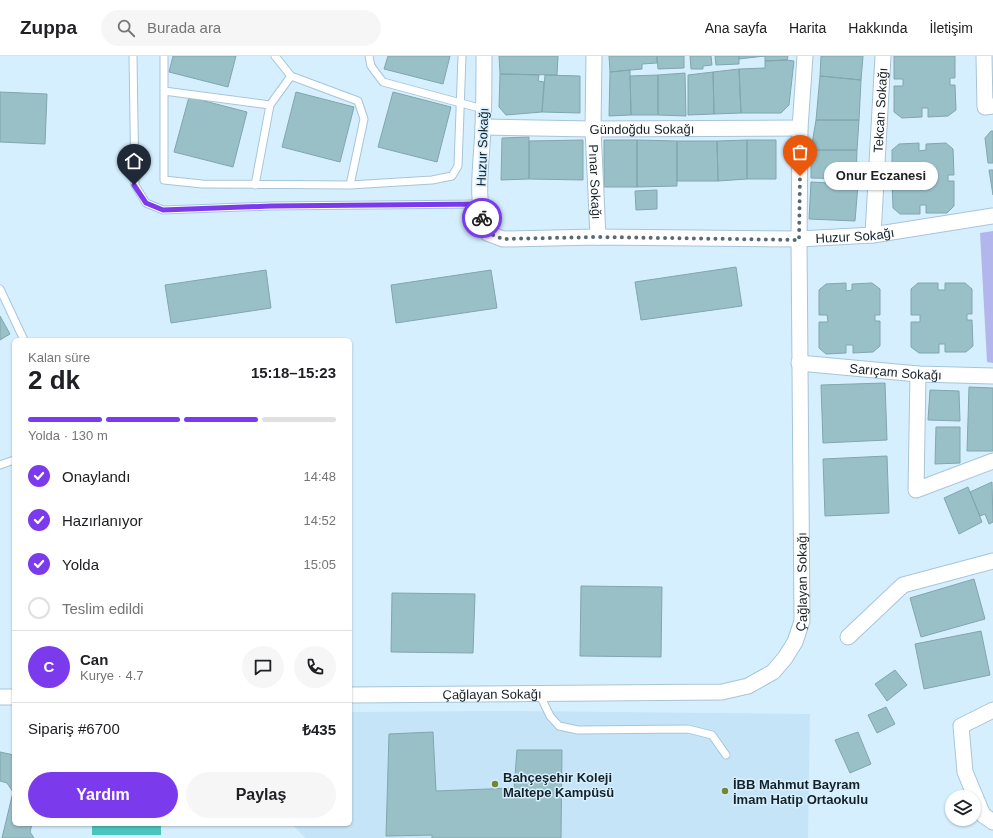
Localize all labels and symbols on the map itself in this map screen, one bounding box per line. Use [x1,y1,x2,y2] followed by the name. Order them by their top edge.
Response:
[871,67,890,153] street label: Tekcan Sokağı
[474,107,491,187] street label: Huzur Sokağı
[590,122,694,137] street label: Gündoğdu Sokağı
[783,135,817,176] pin
[117,144,151,185] pin
[586,144,604,220] street label: Pınar Sokağı
[824,162,938,190] callout: Onur Eczanesi
[462,198,502,238] courier
[815,225,895,246] street label: Huzur Sokağı
[849,361,942,383] street label: Sarıçam Sokağı
[792,532,810,633] street label: Çağlayan Sokağı
[442,686,542,702] street label: Çağlayan Sokağı
[503,770,614,800] place label: Bahçeşehir Koleji Maltepe Kampüsü
[733,777,868,807] place label: İBB Mahmut Bayram İmam Hatip Ortaokulu
[490,779,500,789] marker: Bahçeşehir Koleji Maltepe Kampüsü
[720,786,730,796] marker: İBB Mahmut Bayram İmam Hatip Ortaokulu

